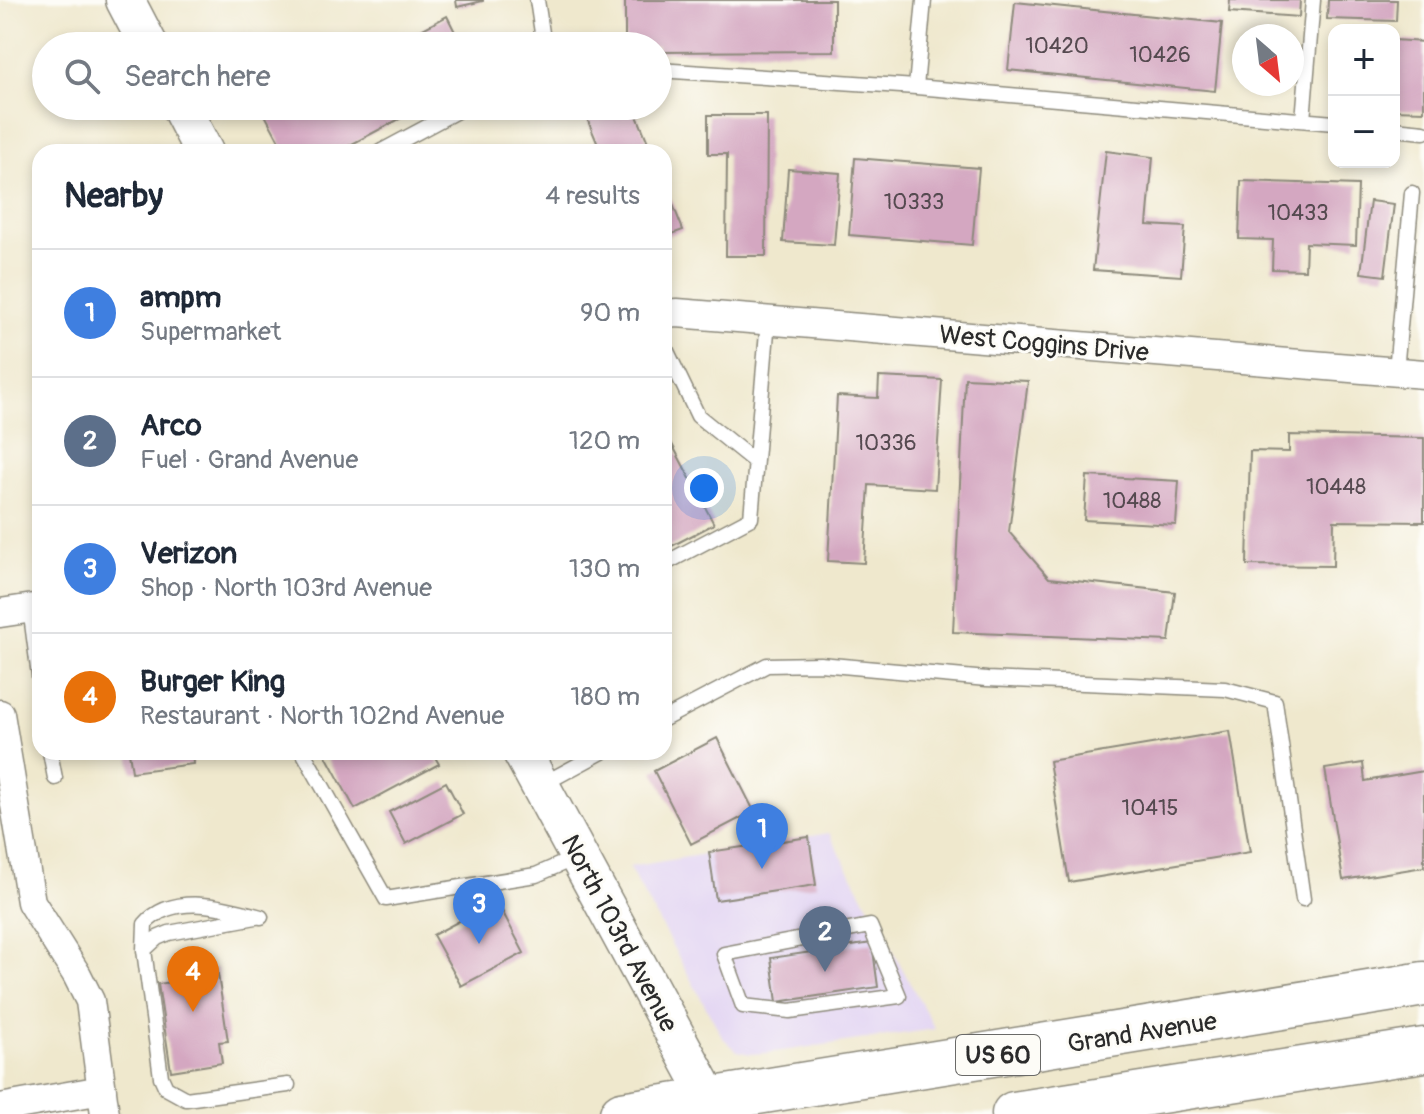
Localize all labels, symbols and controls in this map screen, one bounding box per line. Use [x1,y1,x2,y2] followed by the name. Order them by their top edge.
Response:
[1232,24,1304,96] north arrow
[1328,24,1400,168] map controls
[1328,24,1400,96] button: +
[32,32,672,120] search box
[1025,32,1089,60] house number: 10420
[1129,41,1191,69] house number: 10426
[60,54,104,98] icon: search
[124,58,271,95] text: Search here
[1328,96,1400,168] button: −
[64,175,163,218] text: Nearby
[545,180,640,212] text: 4 results
[884,188,944,216] house number: 10333
[1268,199,1328,227] house number: 10433
[140,279,221,316] text: ampm
[85,297,95,329] text: 1
[580,297,640,329] text: 90 m
[140,316,281,348] text: Supermarket
[938,319,1150,369] street label: West Coggins Drive
[140,407,202,444] text: Arco
[83,425,97,457] text: 2
[569,425,640,457] text: 120 m
[856,429,916,457] house number: 10336
[140,444,358,476] text: Fuel · Grand Avenue
[684,468,724,508] your location
[1306,473,1366,501] house number: 10448
[1103,487,1161,515] house number: 10488
[140,535,237,572] text: Verizon
[83,553,97,585] text: 3
[569,553,640,585] text: 130 m
[140,572,432,604] text: Shop · North 103rd Avenue
[140,663,285,700] text: Burger King
[82,681,98,713] text: 4
[570,681,640,713] text: 180 m
[140,700,504,732] text: Restaurant · North 102nd Avenue
[1122,794,1178,822] house number: 10415
[736,803,788,869] pin: 1
[554,829,685,1038] street label: North 103rd Avenue
[453,878,505,944] pin: 3
[799,906,851,972] pin: 2
[167,946,219,1012] pin: 4
[1065,1005,1219,1061] street label: Grand Avenue
[956,1035,1040,1075] road number: US 60

